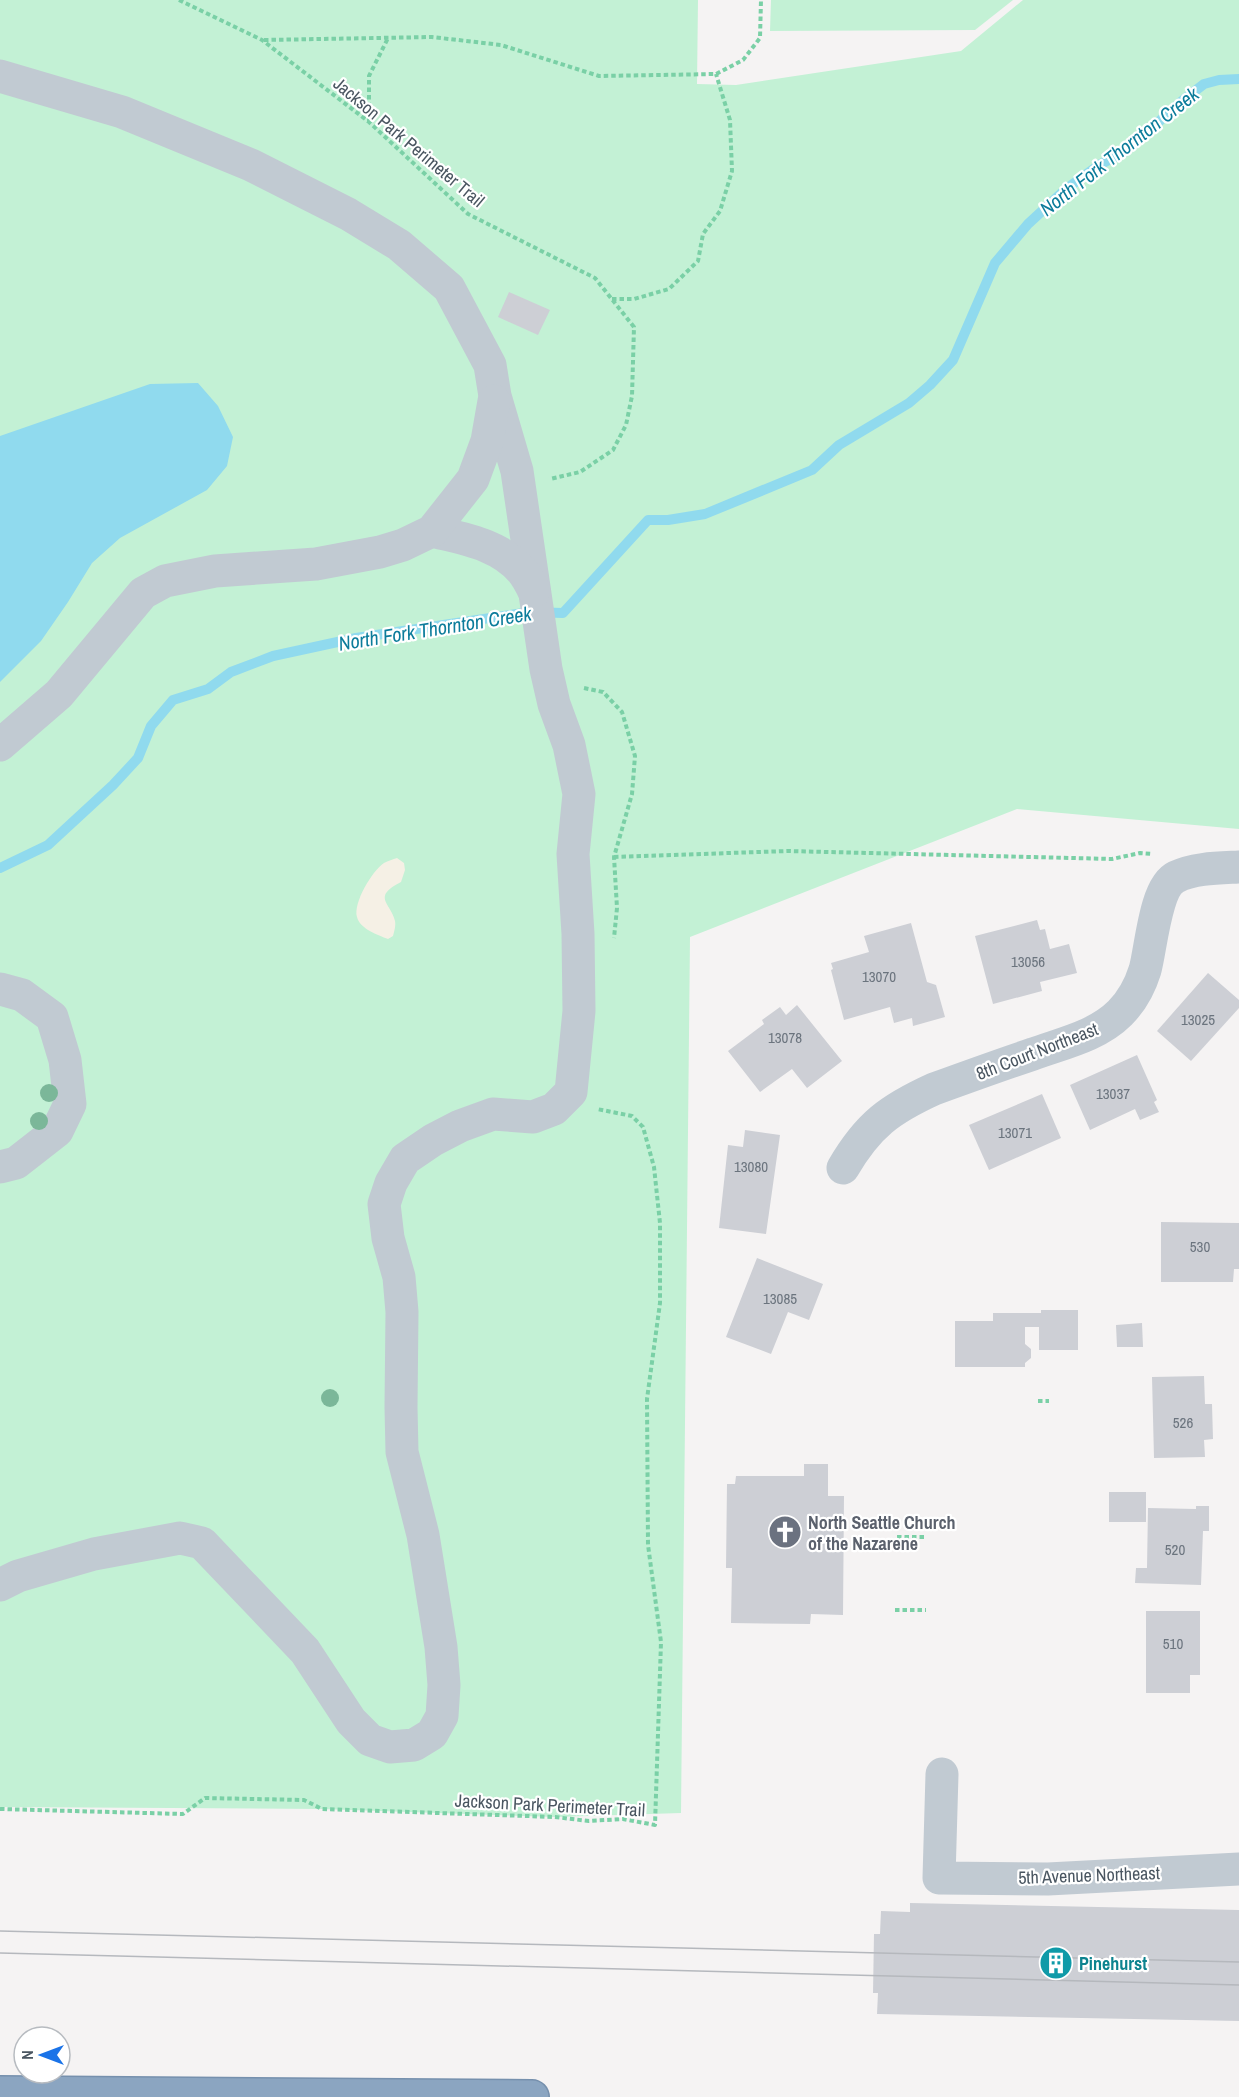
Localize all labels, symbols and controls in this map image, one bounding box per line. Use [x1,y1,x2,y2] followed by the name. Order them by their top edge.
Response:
[328,71,490,213] street label: Jackson Park Perimeter Trail
[1034,80,1205,222] water label: North Fork Thornton Creek
[337,599,534,657] water label: North Fork Thornton Creek
[1011,951,1045,972] house number: 13056
[862,966,896,987] house number: 13070
[1181,1009,1215,1030] house number: 13025
[972,1016,1102,1086] street label: 8th Court Northeast
[768,1027,802,1048] house number: 13078
[1096,1083,1130,1104] house number: 13037
[998,1122,1032,1143] house number: 13071
[734,1156,768,1177] house number: 13080
[1190,1236,1210,1257] house number: 530
[763,1288,797,1309] house number: 13085
[1173,1412,1193,1433] house number: 526
[808,1510,956,1556] place label: North Seattle Church of the Nazarene
[767,1514,803,1550] church icon: North Seattle Church of the Nazarene
[1165,1539,1185,1560] house number: 520
[1163,1633,1183,1654] house number: 510
[454,1788,646,1822] street label: Jackson Park Perimeter Trail
[1018,1860,1160,1890] street label: 5th Avenue Northeast
[1038,1945,1074,1981] building icon: Pinehurst
[1079,1951,1147,1976] place label: Pinehurst
[12,2025,72,2085] north arrow
[16,2050,38,2060] text: N

